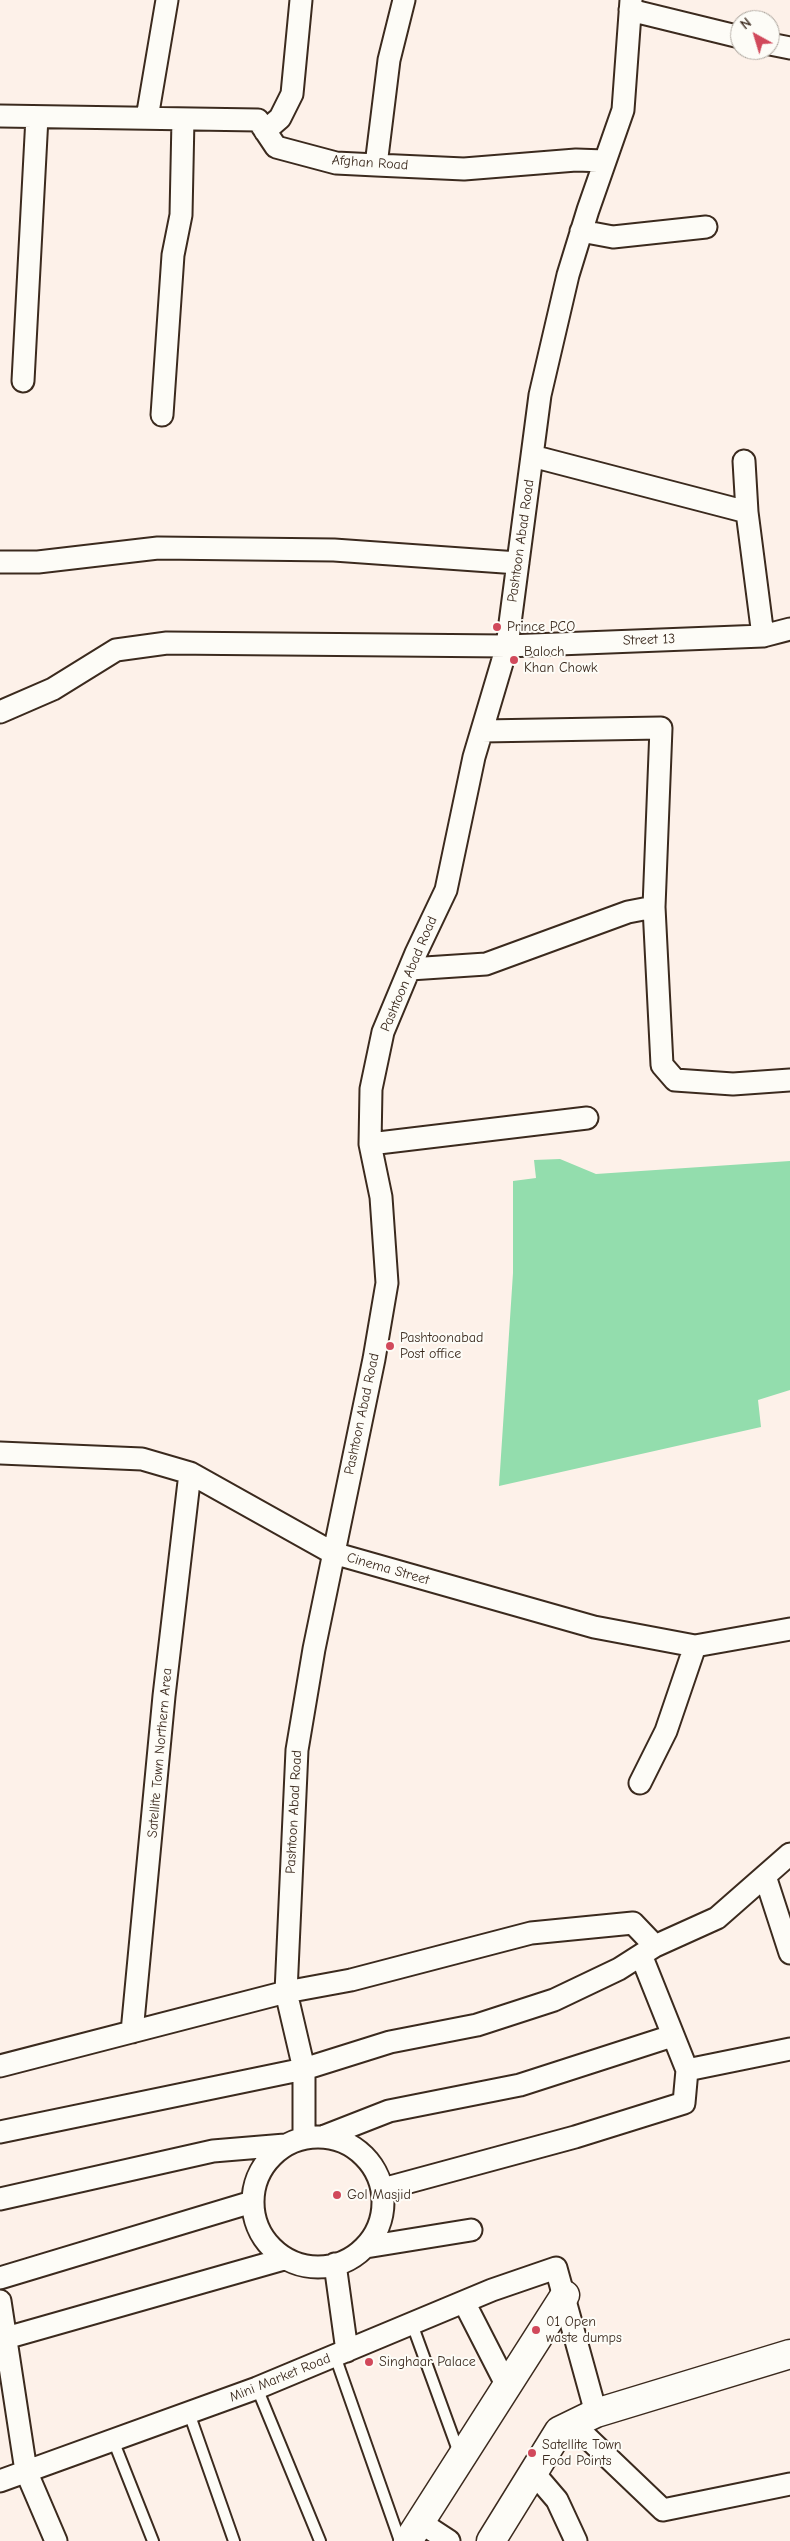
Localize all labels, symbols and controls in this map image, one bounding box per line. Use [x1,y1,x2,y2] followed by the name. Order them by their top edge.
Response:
[730,10,780,60] north arrow
[737,14,755,33] text: N
[331,152,409,174] street label: Afghan Road
[504,479,538,603] street label: Pashtoon Abad Road
[507,619,575,635] place label: Prince PCO
[491,621,503,633] marker: Prince PCO
[623,631,675,649] street label: Street 13
[524,644,598,676] place label: Baloch Khan Chowk
[508,654,520,666] marker: Baloch Khan Chowk
[377,914,441,1034] street label: Pashtoon Abad Road
[400,1330,483,1362] place label: Pashtoonabad Post office
[384,1340,396,1352] marker: Pashtoonabad Post office
[341,1352,383,1476] street label: Pashtoon Abad Road
[345,1549,431,1589] street label: Cinema Street
[144,1667,176,1839] street label: Satellite Town Northern Area
[282,1750,306,1874] street label: Pashtoon Abad Road
[347,2187,411,2203] place label: Gol Masjid
[331,2189,343,2201] marker: Gol Masjid
[546,2314,622,2346] place label: 01 Open waste dumps
[530,2324,542,2336] marker: 01 Open waste dumps
[227,2350,333,2406] street label: Mini Market Road
[379,2354,476,2370] place label: Singhaar Palace
[363,2356,375,2368] marker: Singhaar Palace
[542,2437,622,2470] place label: Satellite Town Food Points
[526,2447,538,2459] marker: Satellite Town Food Points

